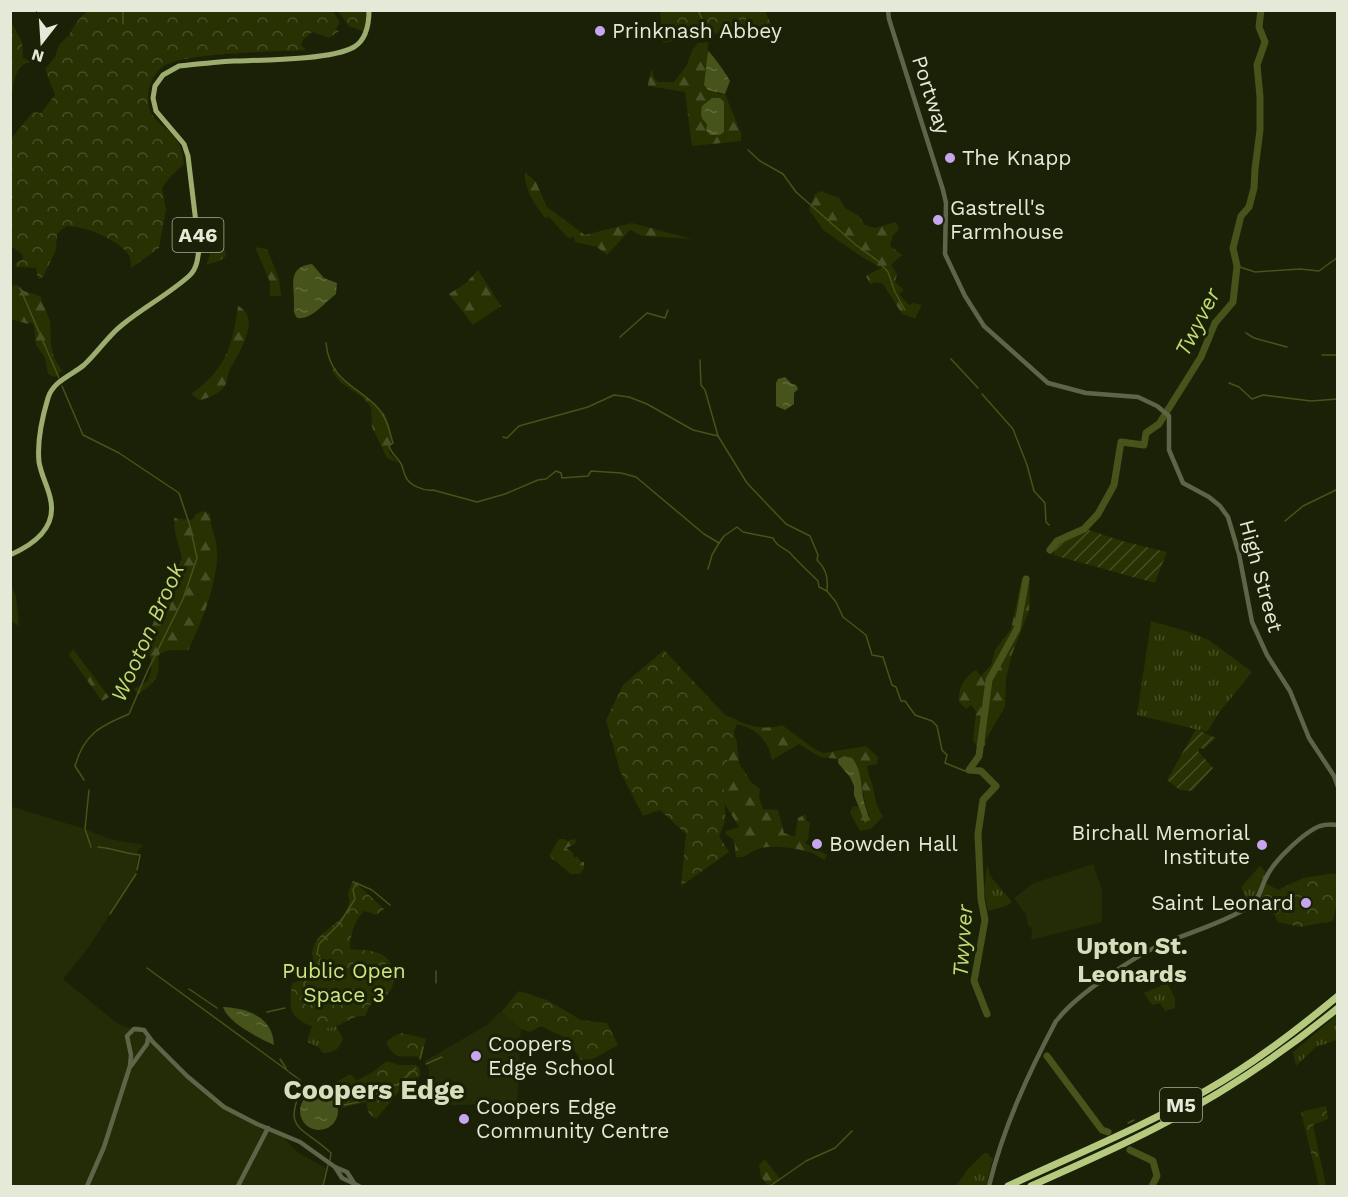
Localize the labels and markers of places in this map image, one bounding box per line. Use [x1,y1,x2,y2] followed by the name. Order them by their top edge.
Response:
[612,18,782,43] place label: Prinknash Abbey
[593,24,607,38] marker: Prinknash Abbey
[962,145,1072,170] place label: The Knapp
[943,151,957,165] marker: The Knapp
[950,195,1064,244] place label: Gastrell's Farmhouse
[931,213,945,227] marker: Gastrell's Farmhouse
[1072,820,1251,869] place label: Birchall Memorial Institute
[829,831,958,856] place label: Bowden Hall
[810,837,824,851] marker: Bowden Hall
[1255,838,1269,852] marker: Birchall Memorial Institute
[1151,890,1294,915] place label: Saint Leonard
[1299,896,1313,910] marker: Saint Leonard
[488,1031,615,1080] place label: Coopers Edge School
[469,1049,483,1063] marker: Coopers Edge School
[476,1094,669,1143] place label: Coopers Edge Community Centre
[457,1112,471,1126] marker: Coopers Edge Community Centre

